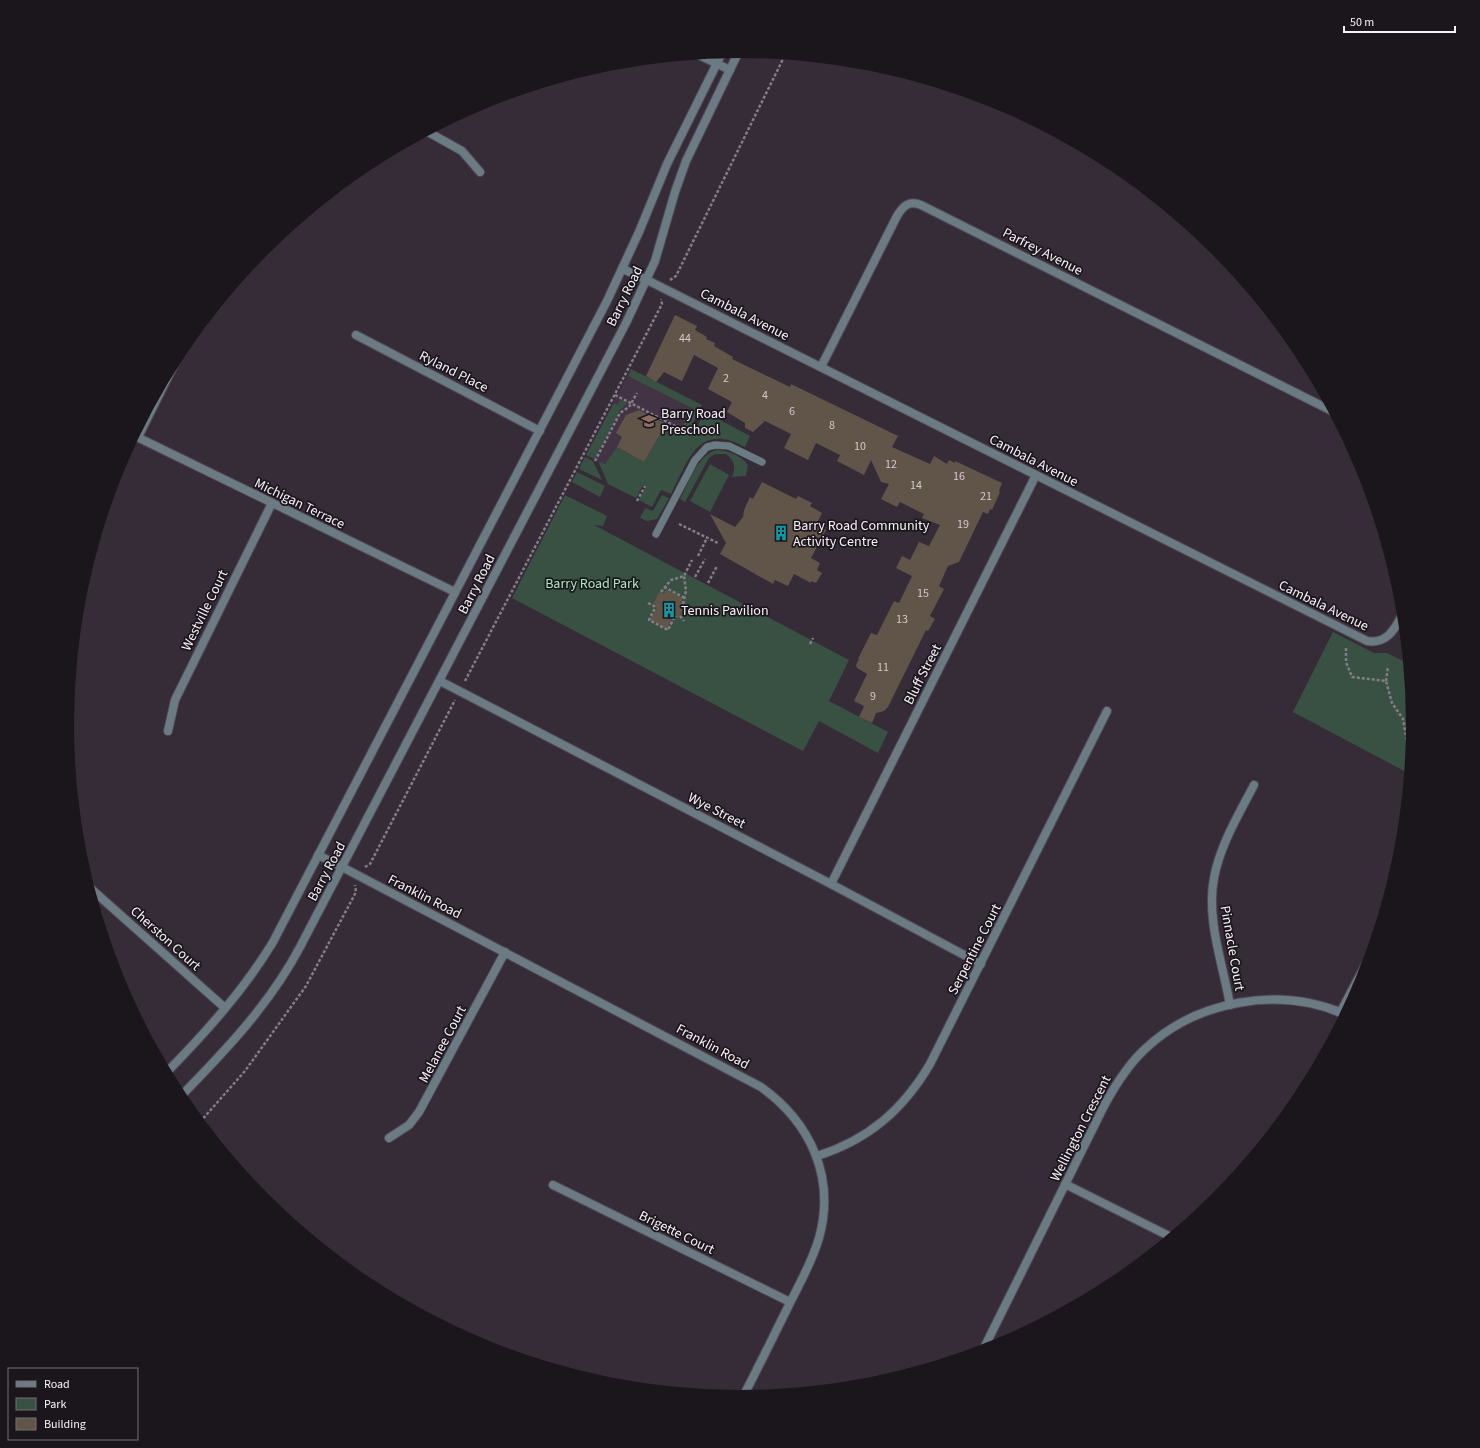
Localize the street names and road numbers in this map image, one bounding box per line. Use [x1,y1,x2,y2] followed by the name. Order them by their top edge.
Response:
[999,223,1086,281] street label: Parfrey Avenue
[602,263,648,330] street label: Barry Road
[696,284,793,346] street label: Cambala Avenue
[416,346,492,398] street label: Ryland Place
[985,430,1082,492] street label: Cambala Avenue
[251,473,348,534] street label: Michigan Terrace
[453,551,500,618] street label: Barry Road
[177,566,233,654] street label: Westville Court
[1275,575,1372,636] street label: Cambala Avenue
[899,641,947,708] street label: Bluff Street
[684,788,749,834] street label: Wye Street
[303,838,351,905] street label: Barry Road
[384,870,465,924] street label: Franklin Road
[943,900,1007,999] street label: Serpentine Court
[126,902,205,976] street label: Cherston Court
[1215,904,1249,993] street label: Pinnacle Court
[414,1002,472,1087] street label: Melanee Court
[672,1019,753,1075] street label: Franklin Road
[1045,1072,1116,1185] street label: Wellington Crescent
[635,1206,718,1260] street label: Brigette Court

